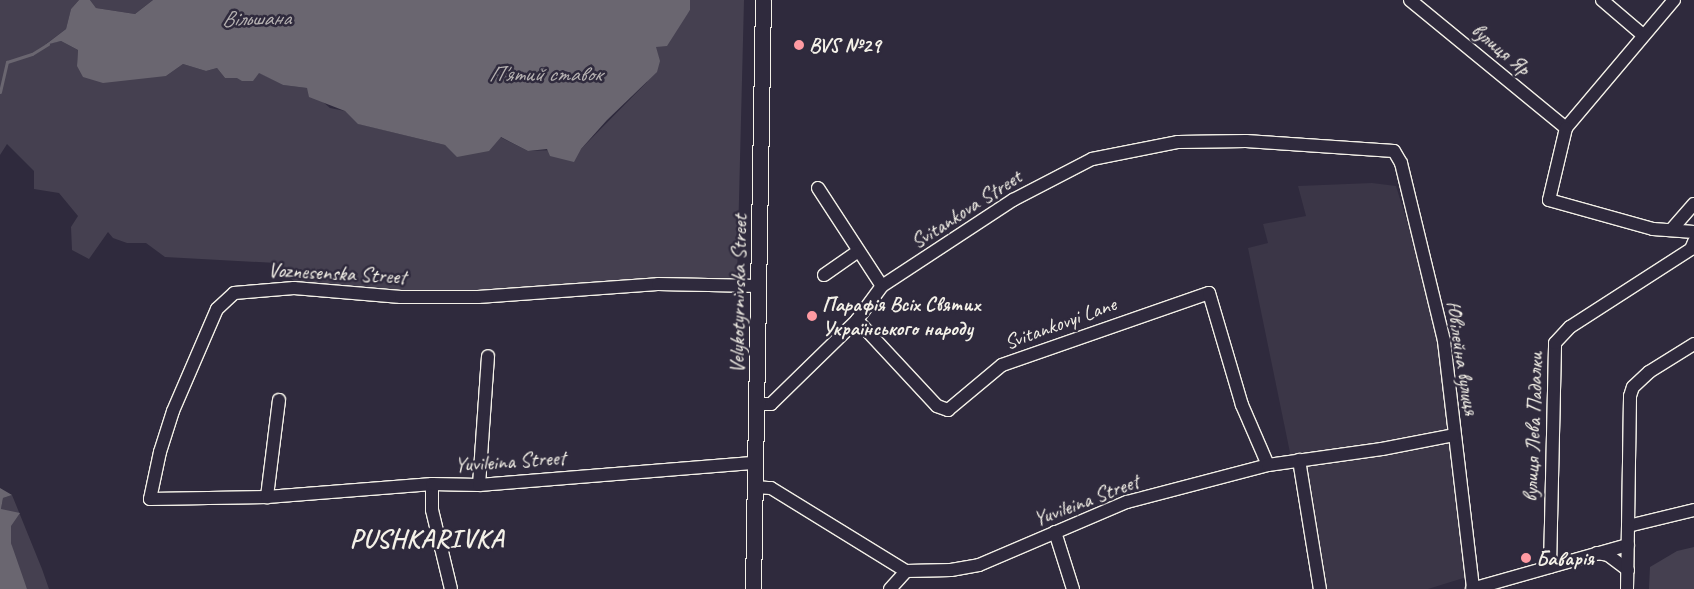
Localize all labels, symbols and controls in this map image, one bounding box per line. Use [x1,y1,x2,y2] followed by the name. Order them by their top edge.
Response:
[221,5,291,33] water label: Вільшана
[1466,17,1536,81] street label: вулиця Яр
[809,32,881,58] place label: BVS №29
[793,39,805,51] marker: BVS №29
[489,62,601,88] water label: П'ятий ставок
[906,164,1026,254] street label: Svitankova Street
[724,214,752,374] street label: Velykotyrnivska Street
[267,257,407,289] street label: Voznesenska Street
[822,291,982,341] place label: Парафія Всіх Святих Українського народу
[1000,291,1120,355] street label: Svitankovyi Lane
[1440,299,1484,417] street label: Ювілейна вулиця
[806,310,818,322] marker: Парафія Всіх Святих Українського народу
[1518,353,1548,501] street label: вулиця Лева Падалки
[454,445,566,477] street label: Yuvileina Street
[1030,468,1142,532] street label: Yuvileina Street
[349,523,505,555] district label: PUSHKARIVKA
[1536,545,1594,571] place label: Баварія
[1520,552,1532,564] marker: Баварія

